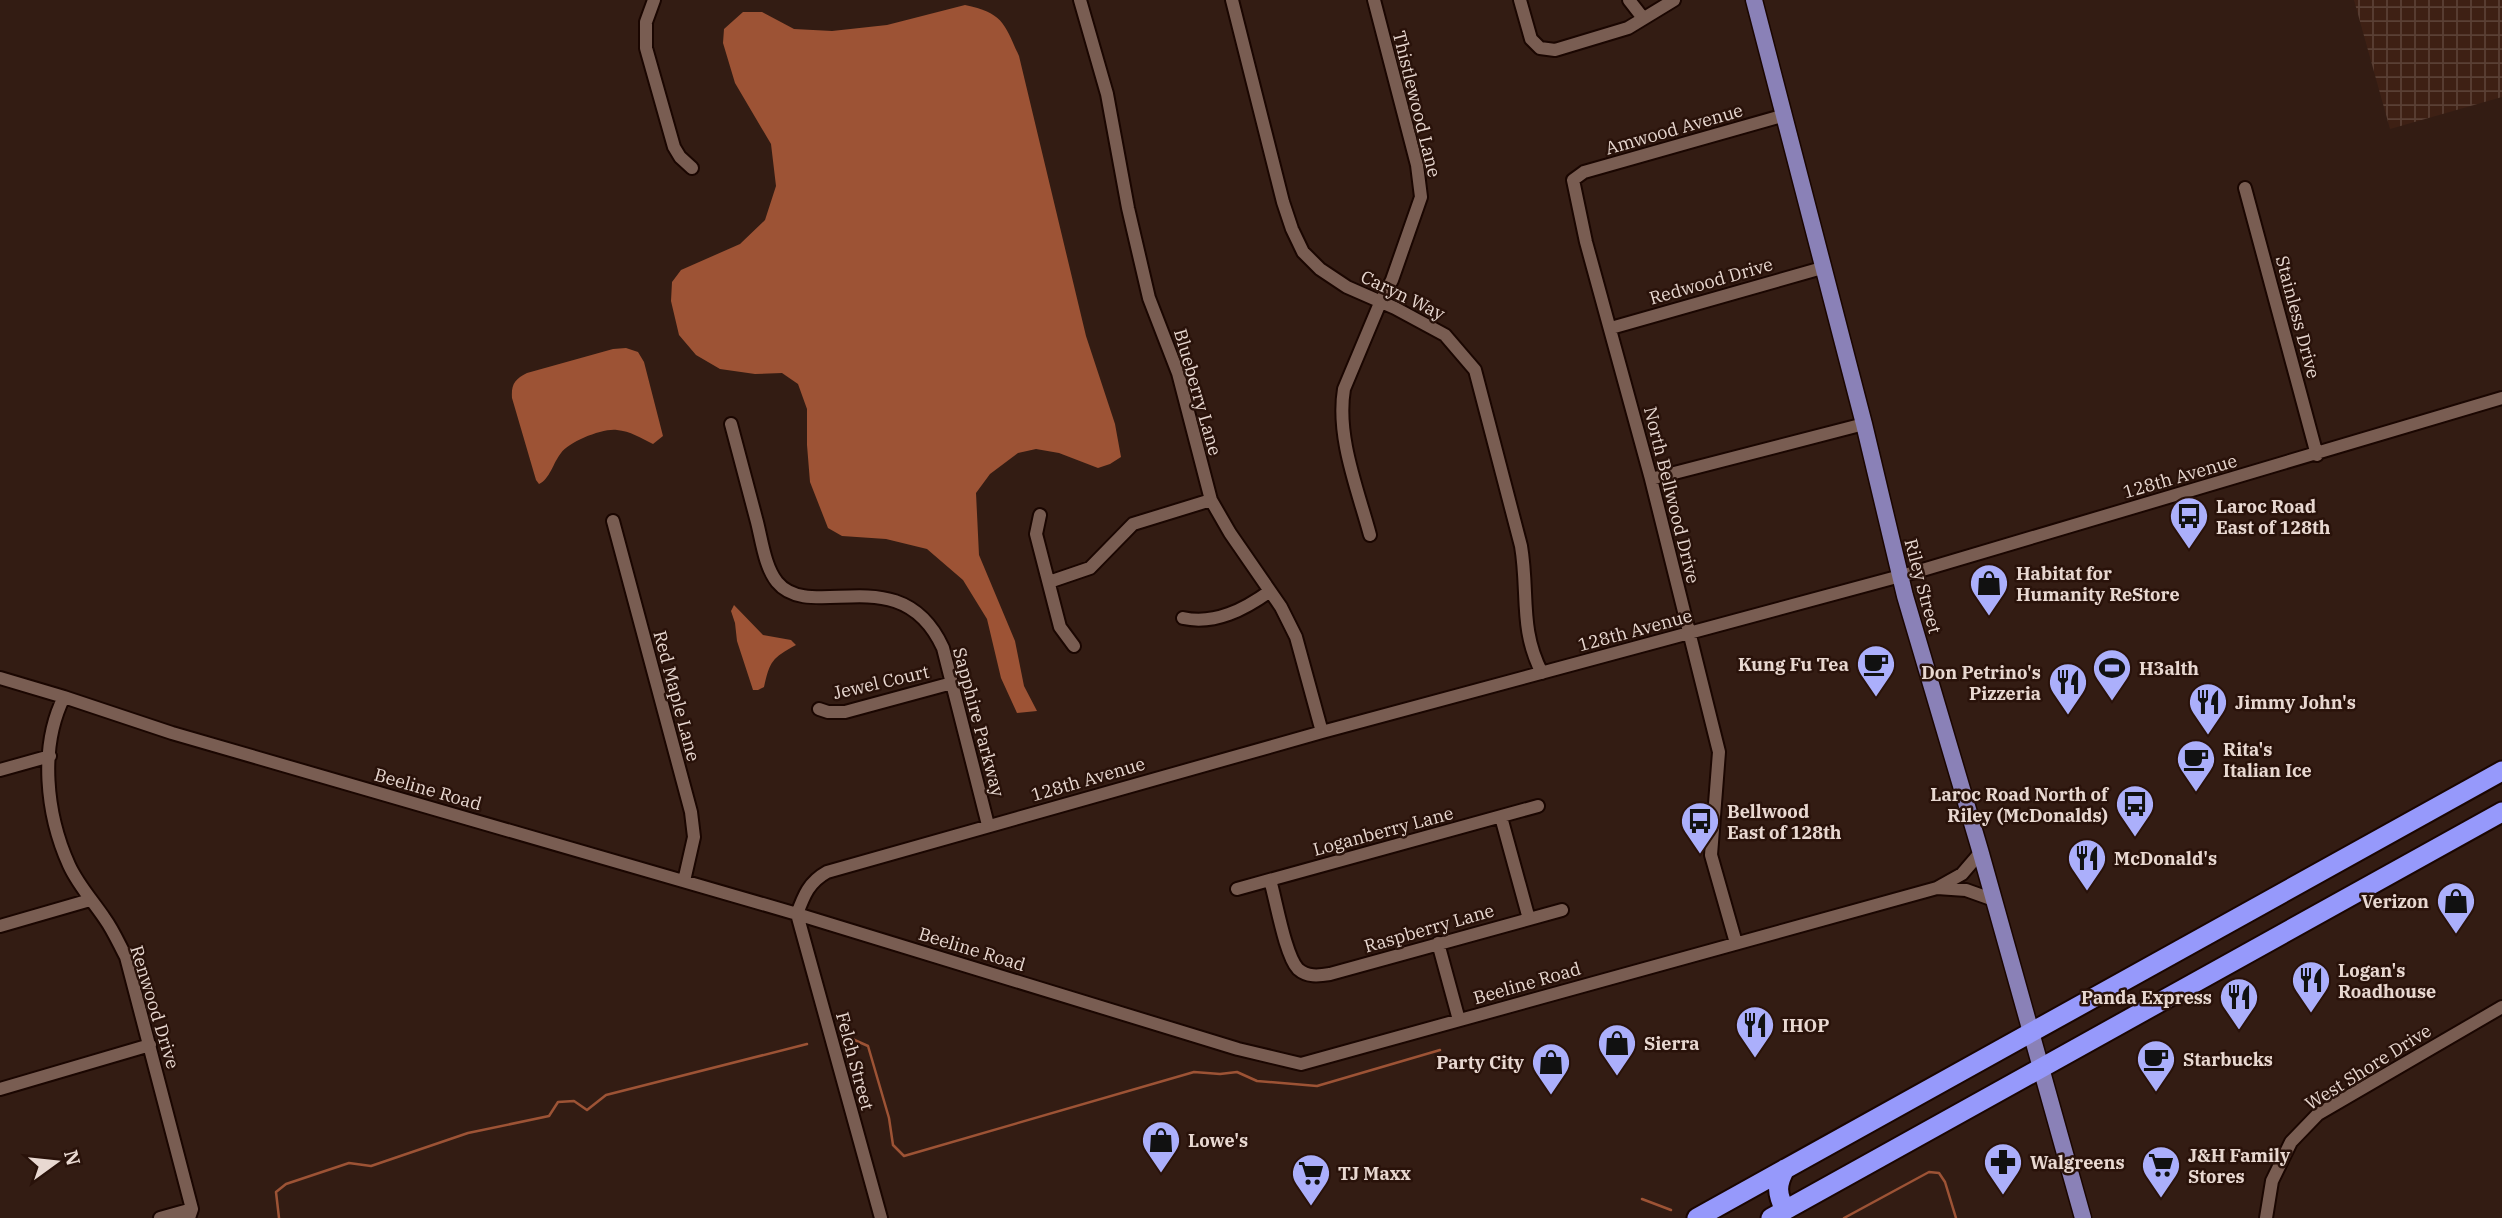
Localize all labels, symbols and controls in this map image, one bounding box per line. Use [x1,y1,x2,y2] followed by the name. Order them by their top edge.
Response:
[1388,28,1446,180] street label: Thistlewood Lane
[1602,98,1746,160] street label: Amwood Avenue
[1646,252,1776,310] street label: Redwood Drive
[2271,253,2325,381] street label: Stainless Drive
[1357,265,1449,325] street label: Caryn Way
[1169,326,1227,458] street label: Blueberry Lane
[1639,404,1705,586] street label: North Bellwood Drive
[2120,449,2240,503] street label: 128th Avenue
[2168,495,2210,550] bus stop icon: Laroc Road East of 128th
[2216,495,2331,539] place label: Laroc Road East of 128th
[1899,536,1947,636] street label: Riley Street
[1968,562,2010,617] shop icon: Habitat for Humanity ReStore
[2016,562,2180,606] place label: Habitat for Humanity ReStore
[1575,604,1695,656] street label: 128th Avenue
[649,628,705,764] street label: Red Maple Lane
[1855,643,1897,698] cafe icon: Kung Fu Tea
[948,645,1010,800] street label: Sapphire Parkway
[2091,647,2133,702] sports icon: H3alth
[1738,653,1849,676] place label: Kung Fu Tea
[2139,657,2199,680] place label: H3alth
[831,660,931,704] street label: Jewel Court
[1921,661,2041,705] place label: Don Petrino's Pizzeria
[2047,661,2089,716] restaurant icon: Don Petrino's Pizzeria
[2187,681,2229,736] restaurant icon: Jimmy John's
[2235,691,2356,714] place label: Jimmy John's
[2175,738,2217,793] cafe icon: Rita's Italian Ice
[2223,738,2312,782] place label: Rita's Italian Ice
[1028,752,1148,806] street label: 128th Avenue
[372,763,484,815] street label: Beeline Road
[1930,783,2110,827] place label: Laroc Road North of Riley (McDonalds)
[2114,783,2156,838] bus stop icon: Laroc Road North of Riley (McDonalds)
[1679,800,1721,855] bus stop icon: Bellwood East of 128th
[1727,800,1842,844] place label: Bellwood East of 128th
[1310,801,1456,861] street label: Loganberry Lane
[2066,837,2108,892] restaurant icon: McDonald's
[2114,847,2217,870] place label: McDonald's
[2435,880,2477,935] shop icon: Verizon
[2361,890,2429,913] place label: Verizon
[1361,898,1497,958] street label: Raspberry Lane
[916,922,1028,976] street label: Beeline Road
[125,942,185,1072] street label: Renwood Drive
[1471,957,1583,1009] street label: Beeline Road
[2290,959,2332,1014] restaurant icon: Logan's Roadhouse
[2338,959,2436,1003] place label: Logan's Roadhouse
[2218,976,2260,1031] restaurant icon: Panda Express
[2081,986,2212,1009] place label: Panda Express
[1734,1004,1776,1059] restaurant icon: IHOP
[831,1009,879,1113] street label: Felch Street
[1782,1014,1829,1037] place label: IHOP
[2301,1019,2435,1115] street label: West Shore Drive
[1596,1022,1638,1077] shop icon: Sierra
[1644,1032,1700,1055] place label: Sierra
[2135,1038,2177,1093] cafe icon: Starbucks
[1530,1041,1572,1096] shop icon: Party City
[2183,1048,2273,1071] place label: Starbucks
[1436,1051,1525,1074] place label: Party City
[1140,1119,1182,1174] shop icon: Lowe's
[21,1127,91,1197] north arrow
[1188,1129,1248,1152] place label: Lowe's
[1982,1141,2024,1196] pharmacy icon: Walgreens
[2140,1144,2182,1199] supermarket icon: J&H Family Stores
[2188,1144,2291,1188] place label: J&H Family Stores
[59,1147,86,1168] text: N
[2030,1151,2125,1174] place label: Walgreens
[1290,1152,1332,1207] supermarket icon: TJ Maxx
[1338,1162,1411,1185] place label: TJ Maxx

